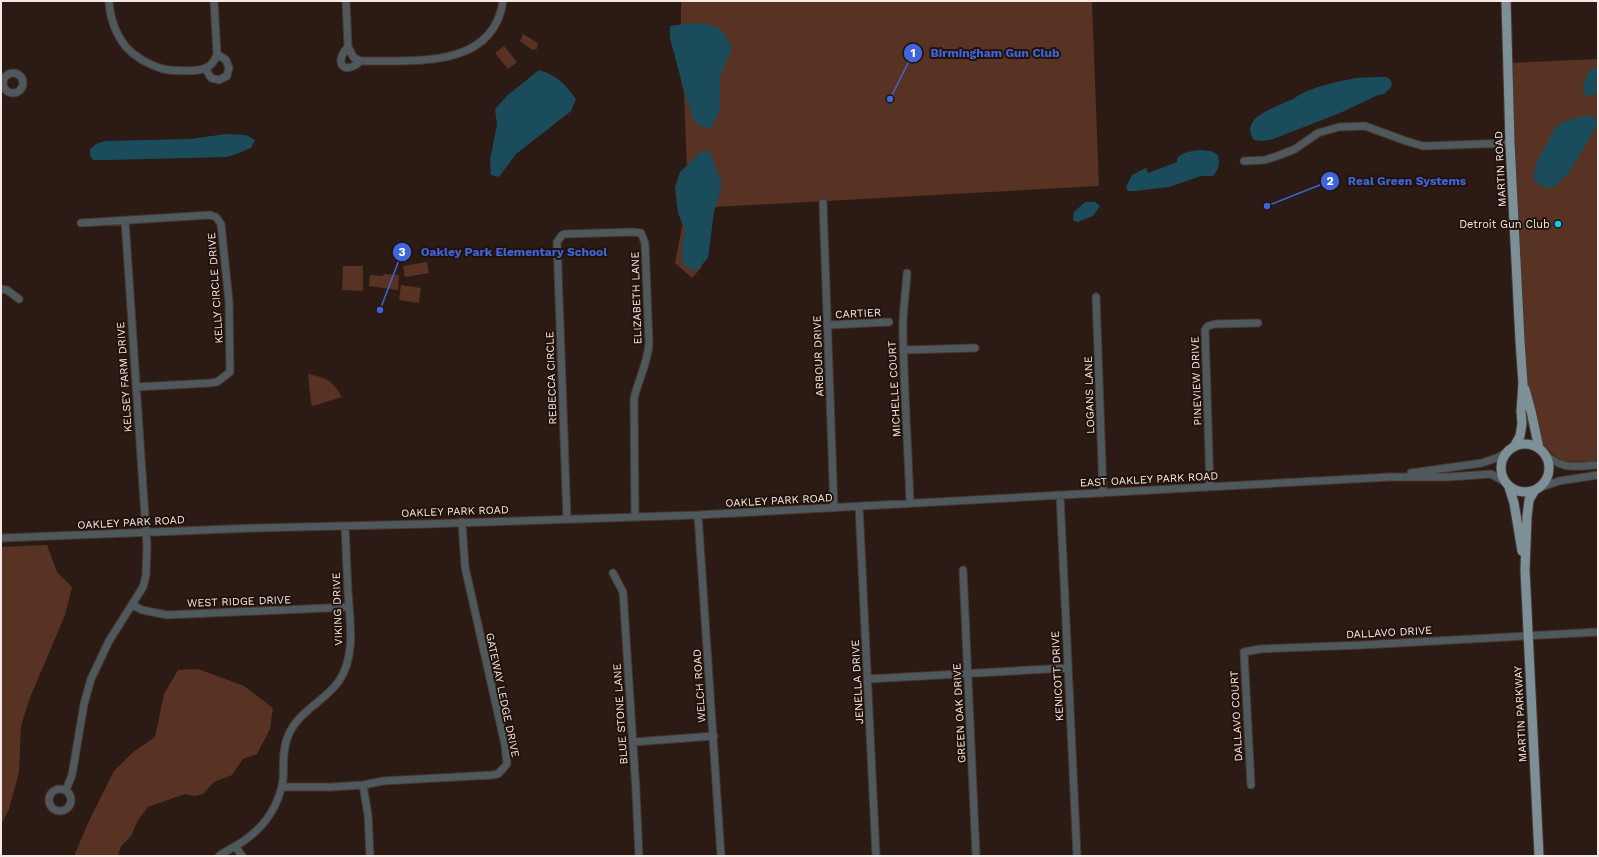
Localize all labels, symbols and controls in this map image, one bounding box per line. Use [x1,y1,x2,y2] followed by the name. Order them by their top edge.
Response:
[903,41,1068,65] callout: Birmingham Gun Club
[910,46,916,60] text: 1
[931,46,1060,60] text: Birmingham Gun Club
[1492,131,1509,207] street label: MARTIN ROAD
[1320,169,1475,193] callout: Real Green Systems
[1326,174,1334,188] text: 2
[1348,174,1467,188] text: Real Green Systems
[1459,218,1550,231] place label: Detroit Gun Club
[1553,219,1563,229] marker: Detroit Gun Club
[205,232,226,344] street label: KELLY CIRCLE DRIVE
[392,240,615,264] callout: Oakley Park Elementary School
[398,245,406,259] text: 3
[421,245,607,259] text: Oakley Park Elementary School
[628,251,645,345] street label: ELIZABETH LANE
[835,306,881,321] street label: CARTIER
[811,315,826,397] street label: ARBOUR DRIVE
[114,321,135,433] street label: KELSEY FARM DRIVE
[543,331,560,425] street label: REBECCA CIRCLE
[1188,336,1205,426] street label: PINEVIEW DRIVE
[885,340,904,438] street label: MICHELLE COURT
[1082,356,1097,434] street label: LOGANS LANE
[1079,469,1219,490] street label: EAST OAKLEY PARK ROAD
[725,491,833,510] street label: OAKLEY PARK ROAD
[401,503,509,520] street label: OAKLEY PARK ROAD
[77,513,185,532] street label: OAKLEY PARK ROAD
[330,572,345,646] street label: VIKING DRIVE
[187,593,291,610] street label: WEST RIDGE DRIVE
[1346,624,1432,641] street label: DALLAVO DRIVE
[1049,630,1066,722] street label: KENICOTT DRIVE
[483,632,522,759] street label: GATEWAY LEDGE DRIVE
[849,639,866,725] street label: JENELLA DRIVE
[690,649,709,723] street label: WELCH ROAD
[610,663,631,765] street label: BLUE STONE LANE
[950,663,969,763] street label: GREEN OAK DRIVE
[1511,665,1530,762] street label: MARTIN PARKWAY
[1228,670,1245,762] street label: DALLAVO COURT

